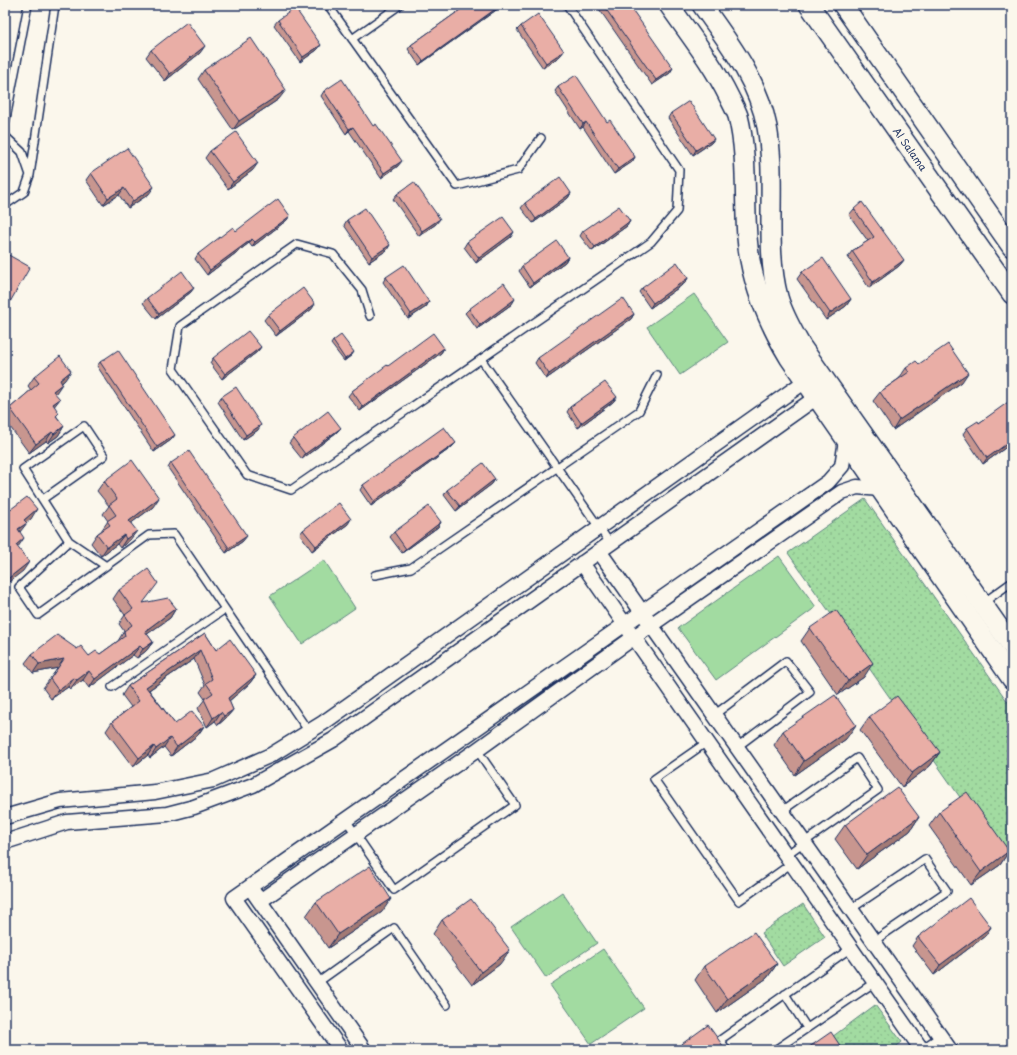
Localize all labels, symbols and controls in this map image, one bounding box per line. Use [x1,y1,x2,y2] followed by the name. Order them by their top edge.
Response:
[890,124,932,174] street label: Al Salama

